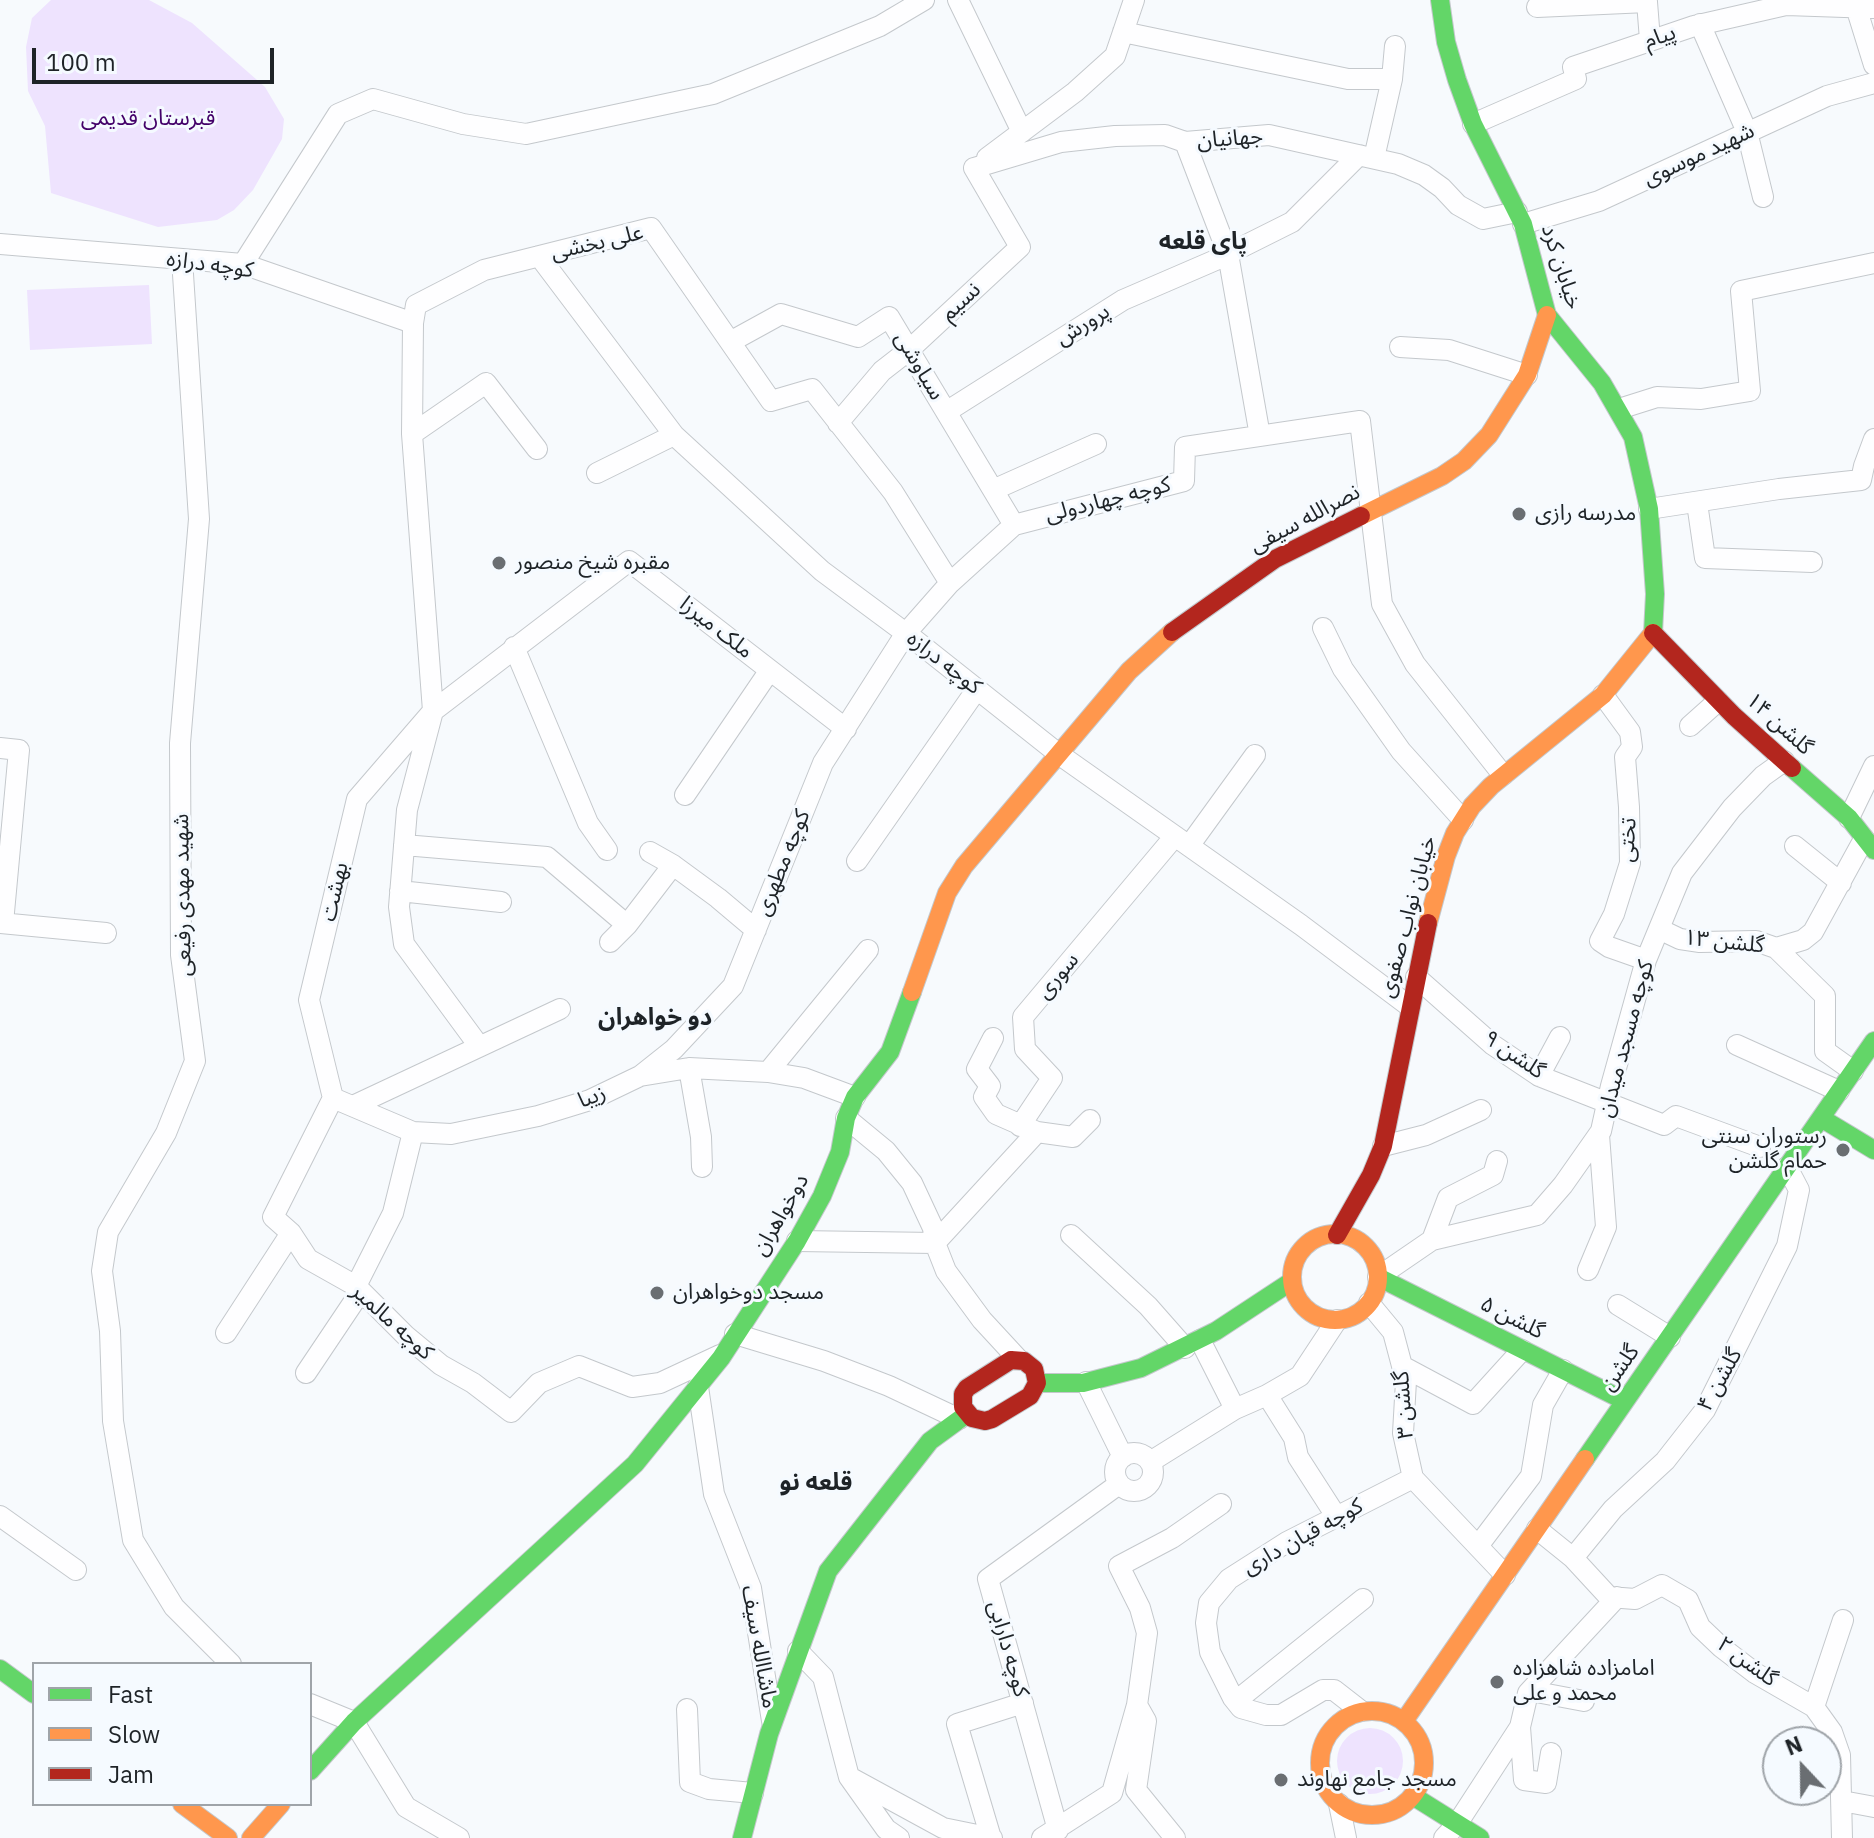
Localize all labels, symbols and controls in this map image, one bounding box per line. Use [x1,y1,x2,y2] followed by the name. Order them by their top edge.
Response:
[1641,19,1679,55] street label: پیام
[36,32,278,82] scale bar
[46,46,116,78] text: 100 m
[81,106,215,132] park label: قبرستان قدیمی
[1639,118,1759,192] street label: شهید موسوی
[1196,124,1264,154] street label: جهانیان
[548,220,646,266] street label: علی بخشی
[1535,221,1587,313] street label: خیابان کرد
[1159,228,1247,256] district label: پای قلعه
[165,246,255,284] street label: کوچه درازه
[935,277,987,327] street label: نسیم
[1051,298,1115,352] street label: پرورش
[888,327,950,405] street label: سیاوشی
[1042,472,1174,528] street label: کوچه چهاردولی
[1245,479,1365,559] street label: نصرالله سیفی
[1535,501,1636,527] place label: مدرسه رازی
[1510,505,1528,523] marker: مدرسه رازی
[515,550,670,576] place label: مقبره شیخ منصور
[490,554,508,572] marker: مقبره شیخ منصور
[674,591,758,665] street label: ملک میرزا
[901,626,987,700] street label: کوچه درازه
[1740,687,1818,761] street label: گلشن ۱۴
[750,806,816,920] street label: کوچه مطهری
[168,813,198,977] street label: شهید مهدی رفیعی
[1614,817,1642,863] street label: تختی
[1374,833,1442,1001] street label: خیابان نواب صفوی
[315,860,355,924] street label: بهشت
[1682,925,1766,959] street label: گلشن ۱۳
[1031,947,1085,1005] street label: سوری
[1592,958,1660,1120] street label: کوچه مسجد میدان
[598,1004,712,1032] district label: دو خواهران
[1478,1025,1550,1085] street label: گلشن ۹
[574,1080,610,1114] street label: زیبا
[1702,1124,1827,1176] place label: رستوران سنتی حمام گلشن
[1834,1141,1852,1159] marker: رستوران سنتی حمام گلشن
[747,1169,815,1261] street label: دوخواهران
[345,1278,439,1366] street label: کوچه مالمیر
[673,1280,824,1306] place label: مسجد دوخواهران
[648,1284,666,1302] marker: مسجد دوخواهران
[1476,1291,1548,1345] street label: گلشن ۵
[1595,1340,1645,1396] street label: گلشن
[1692,1344,1748,1416] street label: گلشن ۴
[1388,1370,1420,1440] street label: گلشن ۳
[780,1469,852,1497] district label: قلعه نو
[1238,1493,1368,1581] street label: کوچه قپان داری
[735,1583,783,1711] street label: ماشاالله سیف
[982,1598,1034,1700] street label: کوچه دارابی
[1712,1631,1782,1693] street label: گلشن ۲
[1513,1656,1655,1708] place label: امامزاده شاهزاده محمد و علی
[32,1662,312,1806] legend
[1488,1673,1506,1691] marker: امامزاده شاهزاده محمد و علی
[108,1678,153,1710] text: Fast
[108,1718,160,1750] text: Slow
[1762,1726,1842,1806] north arrow
[1781,1729,1806,1762] text: N
[108,1758,154,1790] text: Jam
[1297,1767,1457,1793] place label: مسجد جامع نهاوند
[1272,1771,1290,1789] marker: مسجد جامع نهاوند

